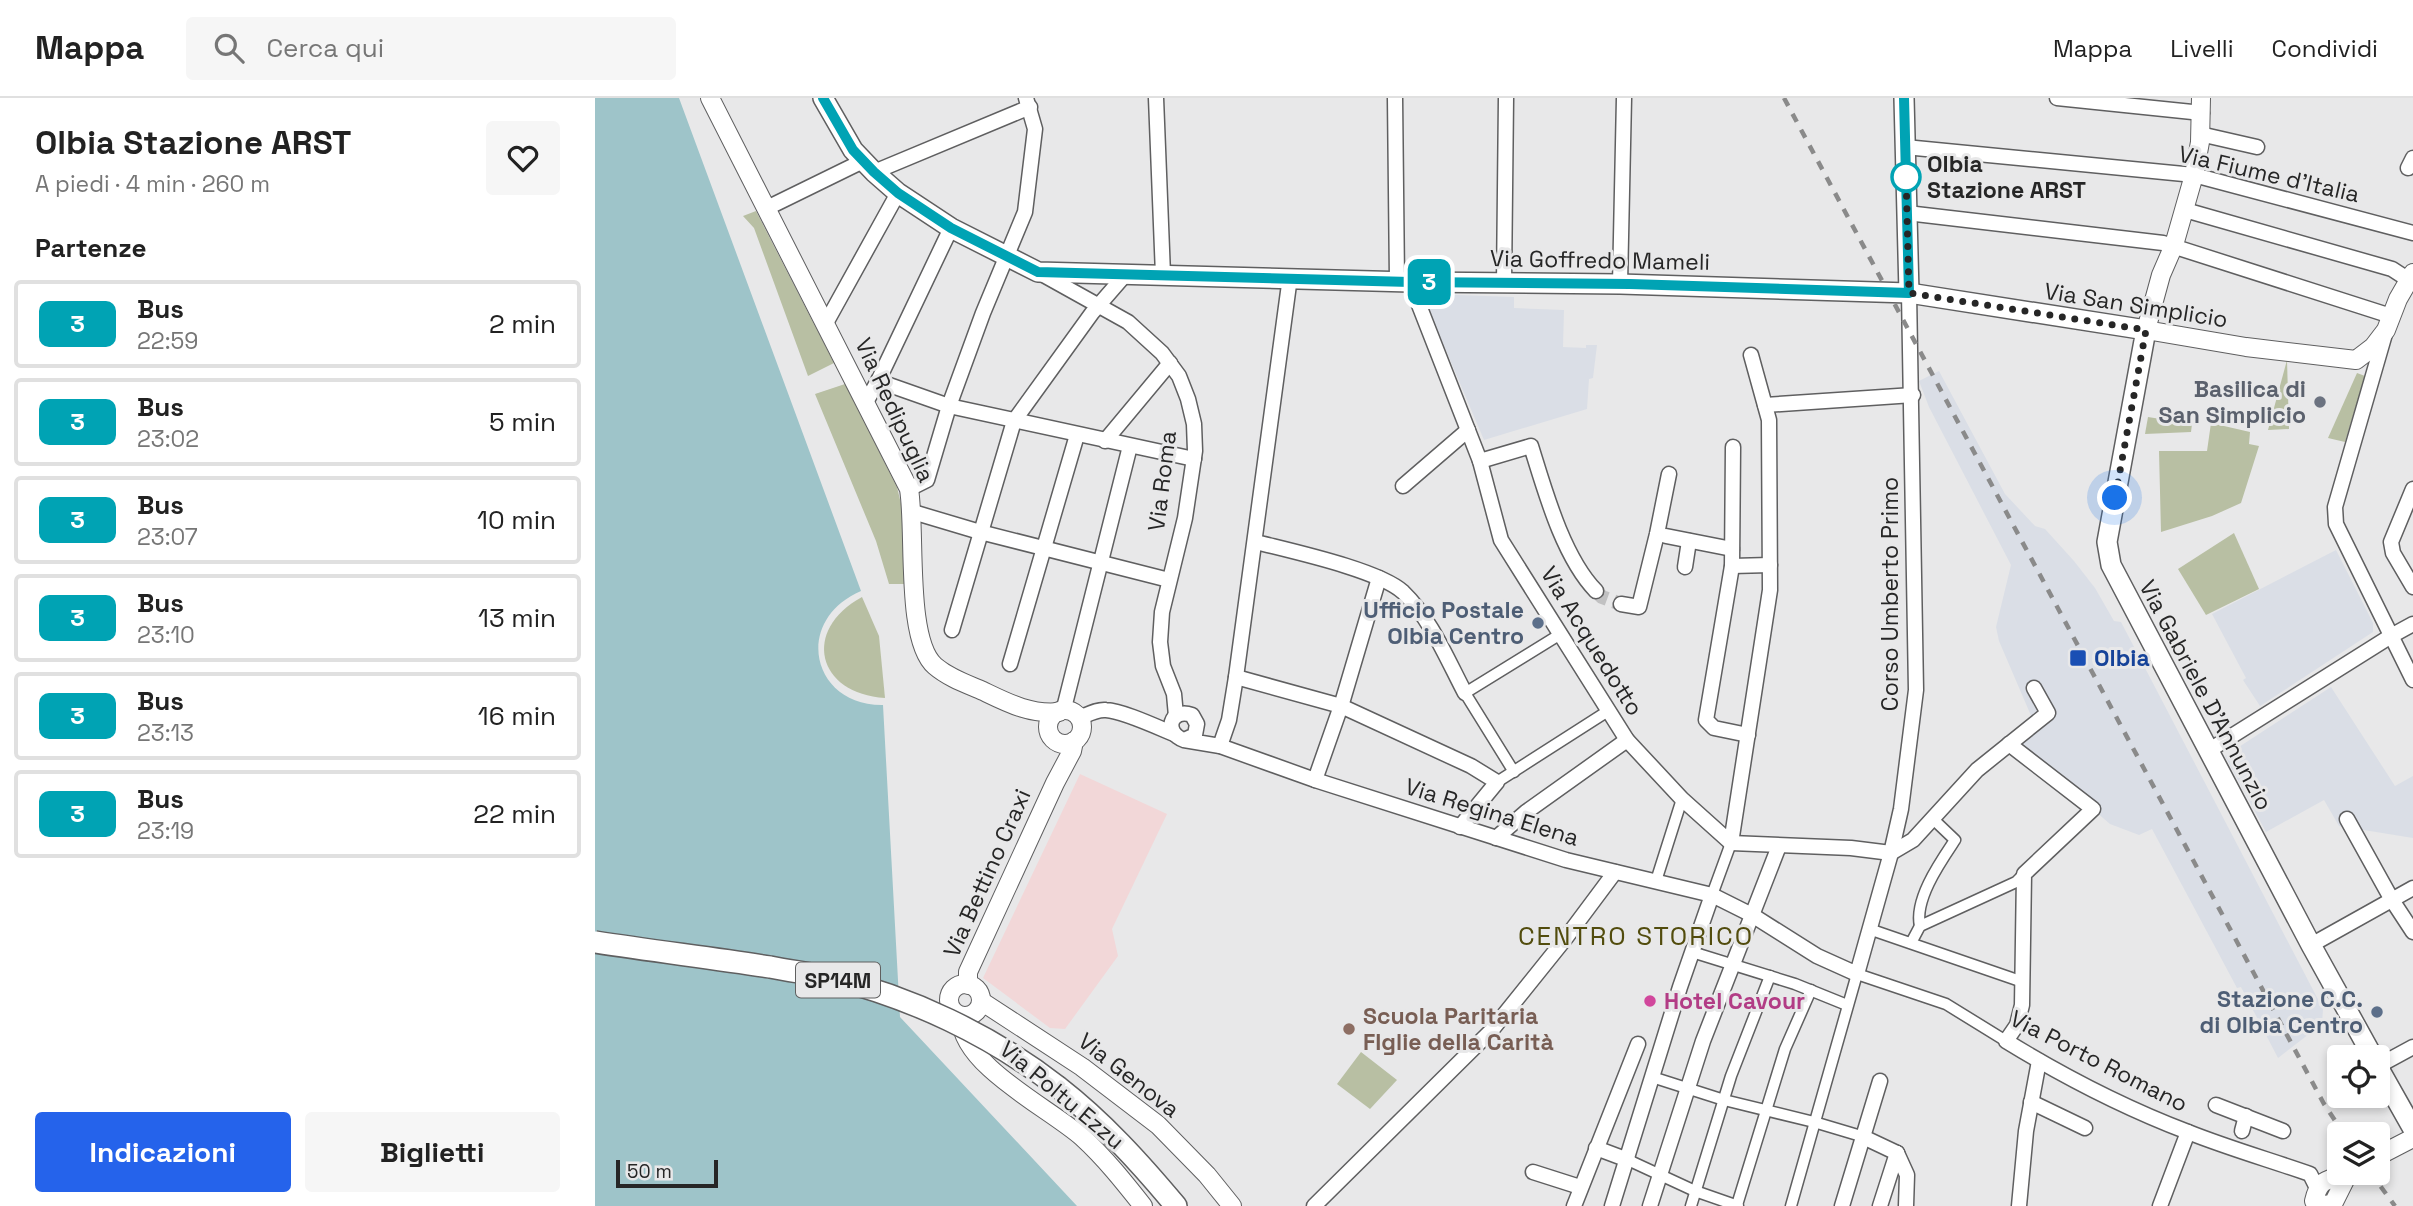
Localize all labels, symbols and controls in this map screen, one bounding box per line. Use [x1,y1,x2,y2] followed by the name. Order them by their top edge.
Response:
[186,17,676,80] search box
[35,27,144,69] text: Mappa
[210,29,248,67] icon: search
[266,31,384,65] text: Cerca qui
[2053,33,2132,64] text: Mappa
[2170,33,2234,64] text: Livelli
[2272,33,2378,64] text: Condividi
[486,121,560,195] button: heart
[35,122,351,164] text: Olbia Stazione ARST
[2176,139,2362,209] street label: Via Fiume d'Italia
[1927,149,2086,205] place label: Olbia Stazione ARST
[1891,162,1921,192] marker: Olbia Stazione ARST
[35,169,270,199] text: A piedi · 4 min · 260 m
[35,231,146,265] text: Partenze
[1490,243,1710,277] street label: Via Goffredo Mameli
[1406,259,1452,305] line badge: 3
[1422,266,1436,297] text: 3
[2042,276,2230,334] street label: Via San Simplicio
[137,292,184,326] text: Bus
[489,307,556,341] text: 2 min
[70,308,85,339] text: 3
[137,326,198,356] text: 22:59
[848,333,942,487] street label: Via Redipuglia
[2158,374,2306,430] place label: Basilica di San Simplicio
[137,390,184,424] text: Bus
[2312,394,2328,410] marker: Basilica di San Simplicio
[489,405,556,439] text: 5 min
[70,406,85,437] text: 3
[137,424,199,454] text: 23:02
[1141,429,1183,533] street label: Via Roma
[1875,477,1905,711] street label: Corso Umberto Primo
[2097,480,2132,515] your location
[137,488,184,522] text: Bus
[477,503,556,537] text: 10 min
[70,504,85,535] text: 3
[137,522,198,552] text: 23:07
[1534,561,1650,721] street label: Via Acquedotto
[2133,575,2279,815] street label: Via Gabriele D'Annunzio
[137,586,184,620] text: Bus
[1363,595,1524,651] place label: Ufficio Postale Olbia Centro
[478,601,556,635] text: 13 min
[70,602,85,633] text: 3
[1530,615,1546,631] marker: Ufficio Postale Olbia Centro
[137,620,195,650] text: 23:10
[2094,643,2150,673] place label: Olbia
[2068,648,2088,668] marker: Olbia
[137,684,184,718] text: Bus
[478,699,556,733] text: 16 min
[70,700,85,731] text: 3
[137,718,194,748] text: 23:13
[1401,771,1583,853] street label: Via Regina Elena
[137,782,184,816] text: Bus
[936,784,1038,962] street label: Via Bettino Craxi
[473,797,556,831] text: 22 min
[70,798,85,829] text: 3
[137,816,194,846] text: 23:19
[1518,919,1754,953] district label: CENTRO STORICO
[796,962,880,998] road number: SP14M
[2200,984,2363,1040] place label: Stazione C.C. di Olbia Centro
[1664,986,1805,1016] place label: Hotel Cavour
[1642,993,1658,1009] marker: Hotel Cavour
[1363,1001,1554,1057] place label: Scuola Paritaria FIglie della Carità
[2005,1003,2193,1119] street label: Via Porto Romano
[2369,1004,2385,1020] marker: Stazione C.C. di Olbia Centro
[1341,1021,1357,1037] marker: Scuola Paritaria FIglie della Carità
[1072,1026,1186,1124] street label: Via Genova
[993,1034,1131,1156] street label: Via Poltu Ezzu
[2327,1045,2390,1185] map controls
[2327,1045,2390,1108] button: locate
[35,1112,291,1192] button: Indicazioni
[305,1112,560,1192] button: Biglietti
[2327,1122,2390,1185] button: layers
[616,1157,717,1189] scale bar
[627,1159,672,1184] text: 50 m

